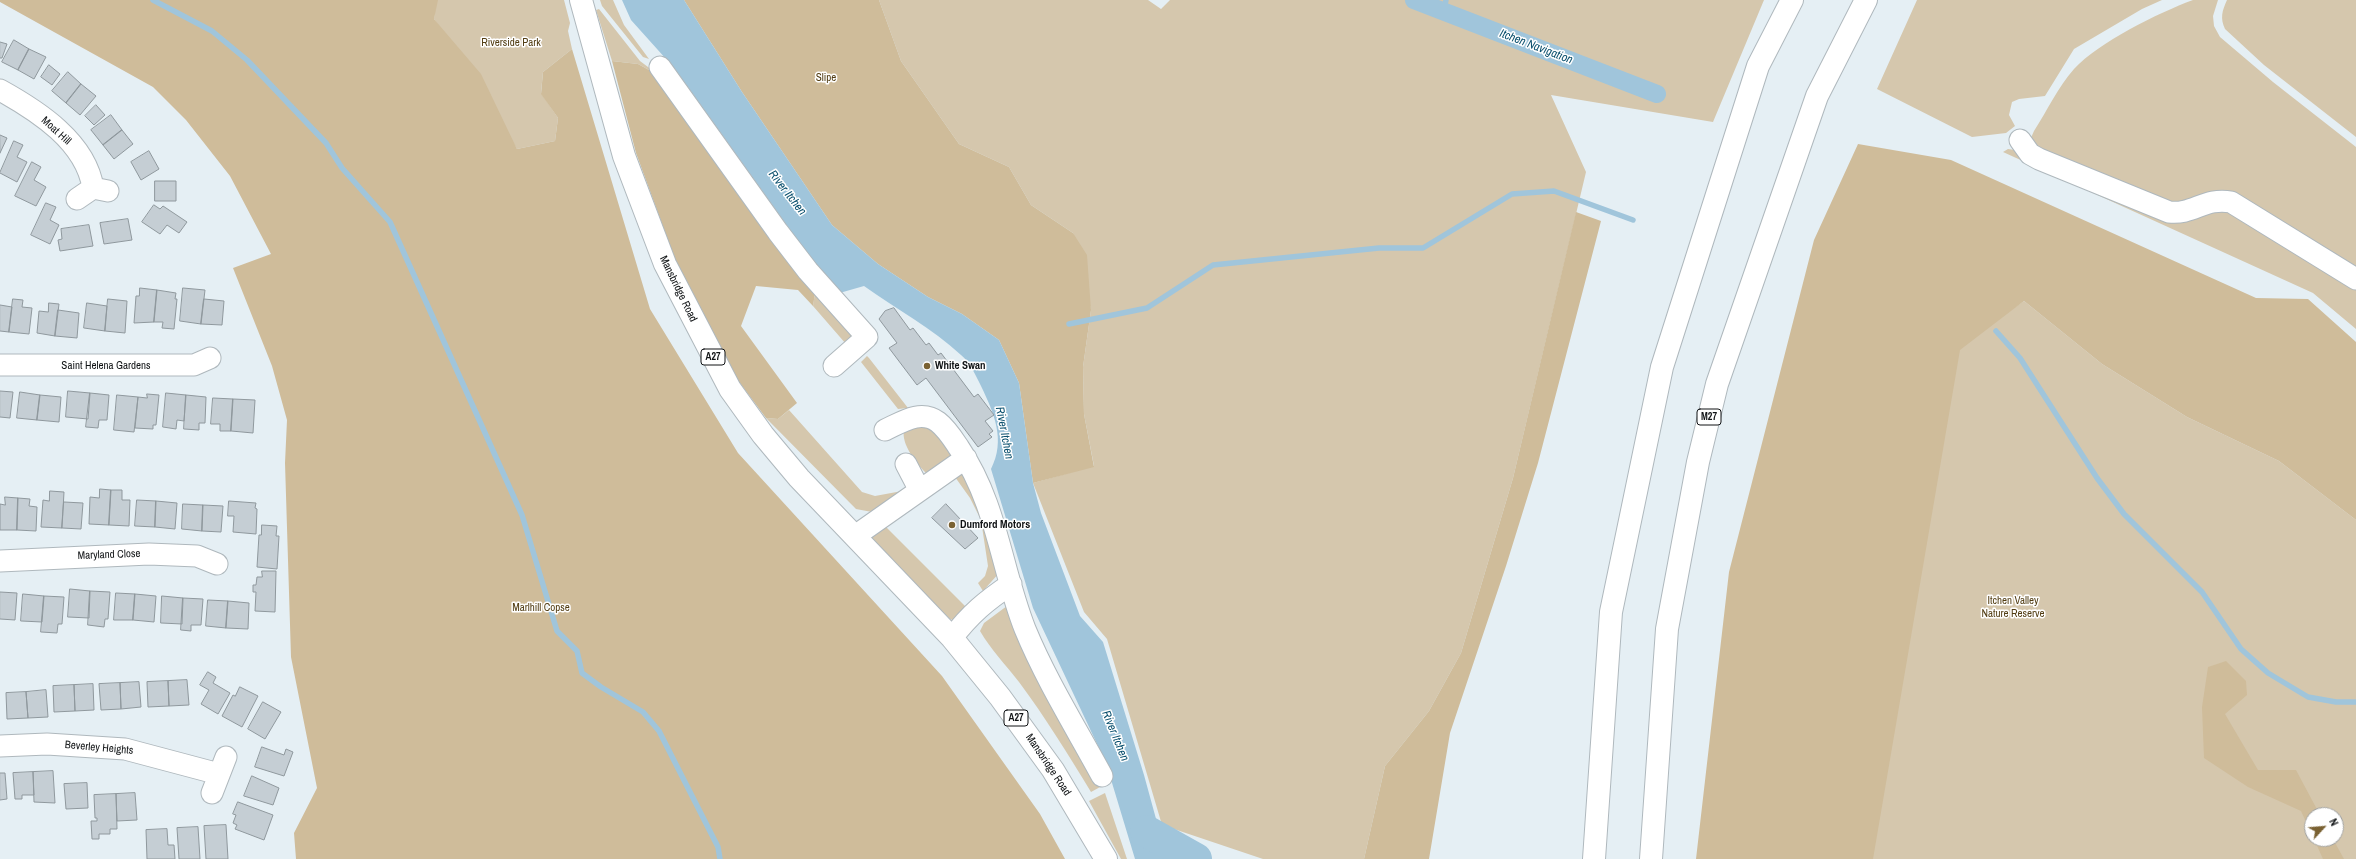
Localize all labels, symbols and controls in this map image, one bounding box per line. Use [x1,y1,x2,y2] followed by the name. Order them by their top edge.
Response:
[1497,26,1575,68] water label: Itchen Navigation
[481,36,541,50] park label: Riverside Park
[816,71,836,85] park label: Slipe
[38,114,74,148] street label: Moat Hill
[765,168,809,218] water label: River Itchen
[656,254,700,324] street label: Mansbridge Road
[701,349,725,365] road number: A27
[61,359,151,373] street label: Saint Helena Gardens
[935,359,986,373] place label: White Swan
[922,361,932,371] marker: White Swan
[992,406,1016,460] water label: River Itchen
[1697,409,1721,425] road number: M27
[960,518,1030,532] place label: Dumford Motors
[947,520,957,530] marker: Dumford Motors
[77,547,141,563] street label: Maryland Close
[1981,594,2045,620] park label: Itchen Valley Nature Reserve
[512,601,570,615] park label: Marlhill Copse
[1098,709,1132,763] water label: River Itchen
[1004,710,1028,726] road number: A27
[1022,732,1074,798] street label: Mansbridge Road
[64,738,134,758] street label: Beverley Heights
[2304,807,2344,847] north arrow
[2326,816,2342,828] text: N

